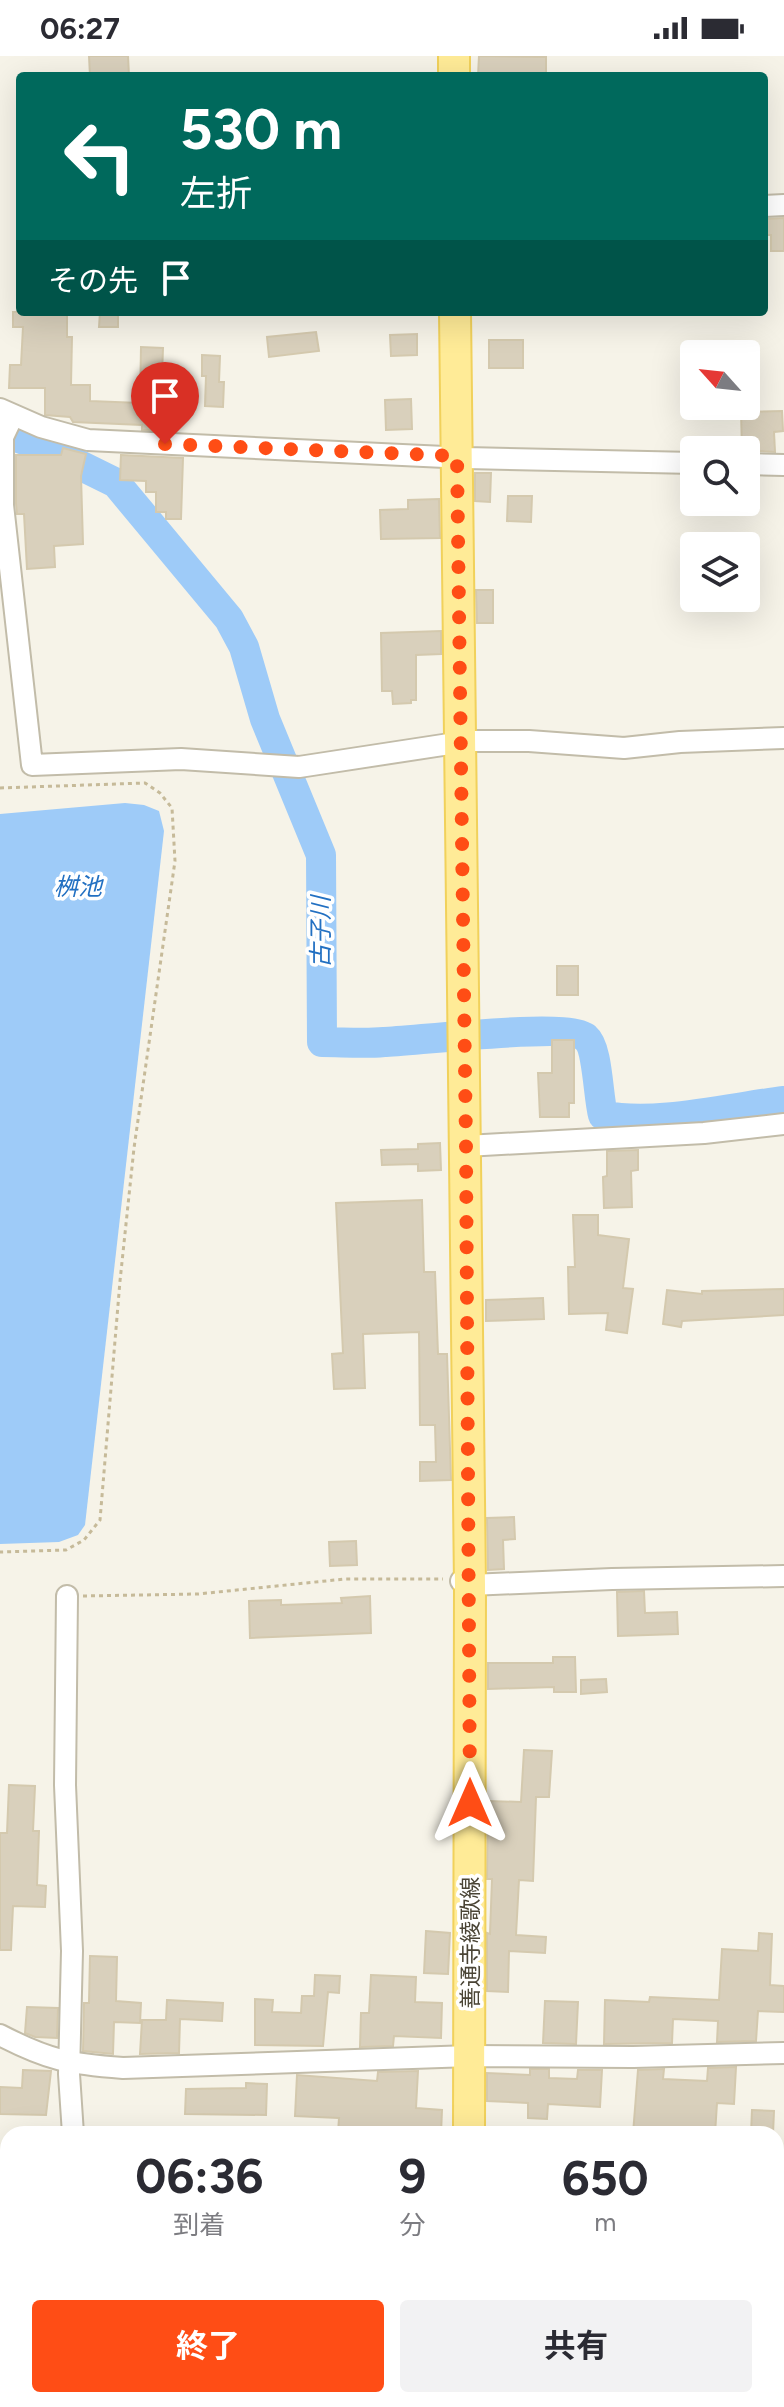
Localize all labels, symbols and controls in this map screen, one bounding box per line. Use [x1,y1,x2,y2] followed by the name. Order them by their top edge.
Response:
[40,10,120,47] text: 06:27
[180,96,342,163] text: 530 m
[48,104,152,208] icon: left
[180,172,252,215] text: 左折
[154,256,198,300] icon: arrive
[48,262,138,299] text: その先
[680,340,760,420] north arrow
[680,340,760,612] map controls
[131,362,199,444] pin
[143,374,187,418] icon: arrive
[680,436,760,516] button: search
[680,532,760,612] button: layers
[54,872,104,901] water label: 桝池
[306,893,335,968] water label: 古子川
[428,1761,512,1845] position arrow
[457,1877,484,2009] street label: 善通寺綾歌線
[135,2147,263,2205] text: 06:36
[399,2147,426,2205] text: 9
[562,2149,649,2207] text: 650
[594,2206,616,2238] text: m
[173,2209,225,2241] text: 到着
[400,2209,426,2241] text: 分
[32,2300,384,2392] button: 終了
[400,2300,752,2392] button: 共有

